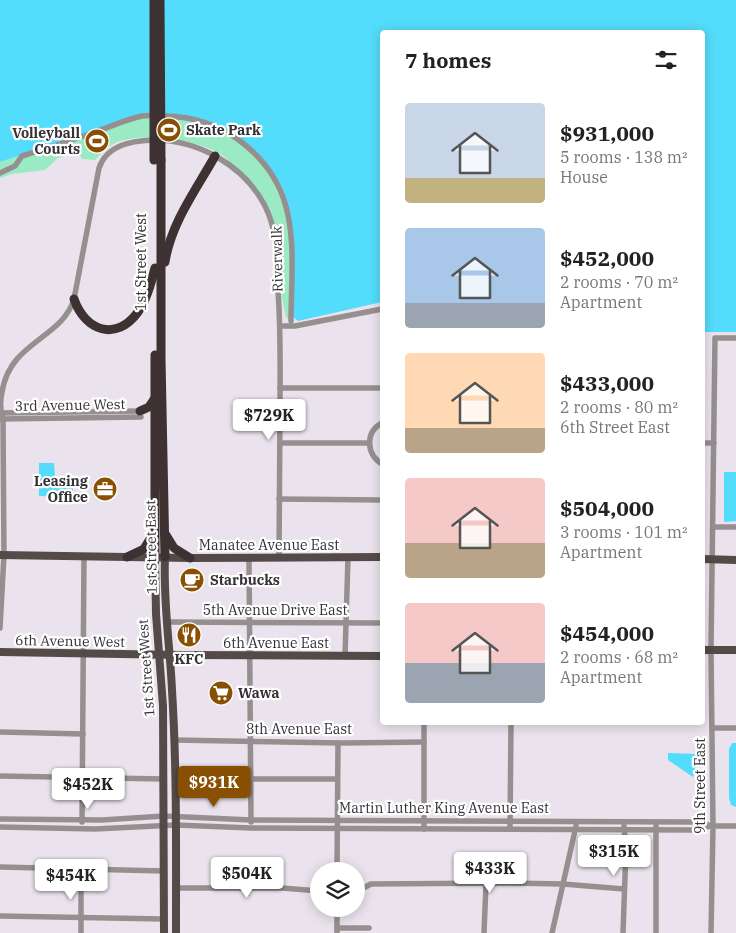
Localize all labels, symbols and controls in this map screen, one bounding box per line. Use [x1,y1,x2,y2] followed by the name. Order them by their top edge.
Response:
[405,46,491,74] text: 7 homes
[652,46,680,74] icon: filters
[156,117,182,143] sports icon: Skate Park
[560,119,654,147] text: $931,000
[186,121,261,139] place label: Skate Park
[445,123,505,183] icon: home
[12,124,80,158] place label: Volleyball Courts
[84,128,110,154] sports icon: Volleyball Courts
[560,147,688,167] text: 5 rooms · 138 m²
[560,167,608,187] text: House
[132,213,150,311] street label: 1st Street West
[267,225,287,292] street label: Riverwalk
[560,244,654,272] text: $452,000
[445,248,505,308] icon: home
[560,272,678,292] text: 2 rooms · 70 m²
[560,292,642,312] text: Apartment
[560,369,654,397] text: $433,000
[445,373,505,433] icon: home
[14,395,126,415] street label: 3rd Avenue West
[560,397,678,417] text: 2 rooms · 80 m²
[234,398,304,441] pin: $729K
[244,405,294,425] text: $729K
[560,417,670,437] text: 6th Street East
[34,472,89,506] place label: Leasing Office
[92,476,118,502] office icon: Leasing Office
[560,494,654,522] text: $504,000
[445,498,505,558] icon: home
[141,500,161,594] street label: 1st Street East
[560,522,688,542] text: 3 rooms · 101 m²
[199,536,339,554] street label: Manatee Avenue East
[560,542,642,562] text: Apartment
[179,567,205,593] cafe icon: Starbucks
[210,571,280,589] place label: Starbucks
[203,601,347,619] street label: 5th Avenue Drive East
[134,618,158,718] street label: 1st Street West
[560,619,654,647] text: $454,000
[176,622,202,648] restaurant icon: KFC
[445,623,505,683] icon: home
[15,631,125,651] street label: 6th Avenue West
[223,634,329,652] street label: 6th Avenue East
[560,647,678,667] text: 2 rooms · 68 m²
[175,650,203,668] place label: KFC
[560,667,642,687] text: Apartment
[208,680,234,706] supermarket icon: Wawa
[238,684,279,702] place label: Wawa
[246,720,352,738] street label: 8th Avenue East
[691,738,709,834] street label: 9th Street East
[179,766,249,808] pin: $931K
[53,768,123,810] pin: $452K
[189,772,239,792] text: $931K
[63,774,113,794] text: $452K
[339,799,549,817] street label: Martin Luther King Avenue East
[579,834,649,877] pin: $315K
[589,841,639,861] text: $315K
[455,852,525,894] pin: $433K
[212,856,282,899] pin: $504K
[36,858,106,901] pin: $454K
[465,858,515,878] text: $433K
[310,862,365,917] map controls
[310,862,365,917] button: layers
[222,863,272,883] text: $504K
[46,865,96,885] text: $454K

